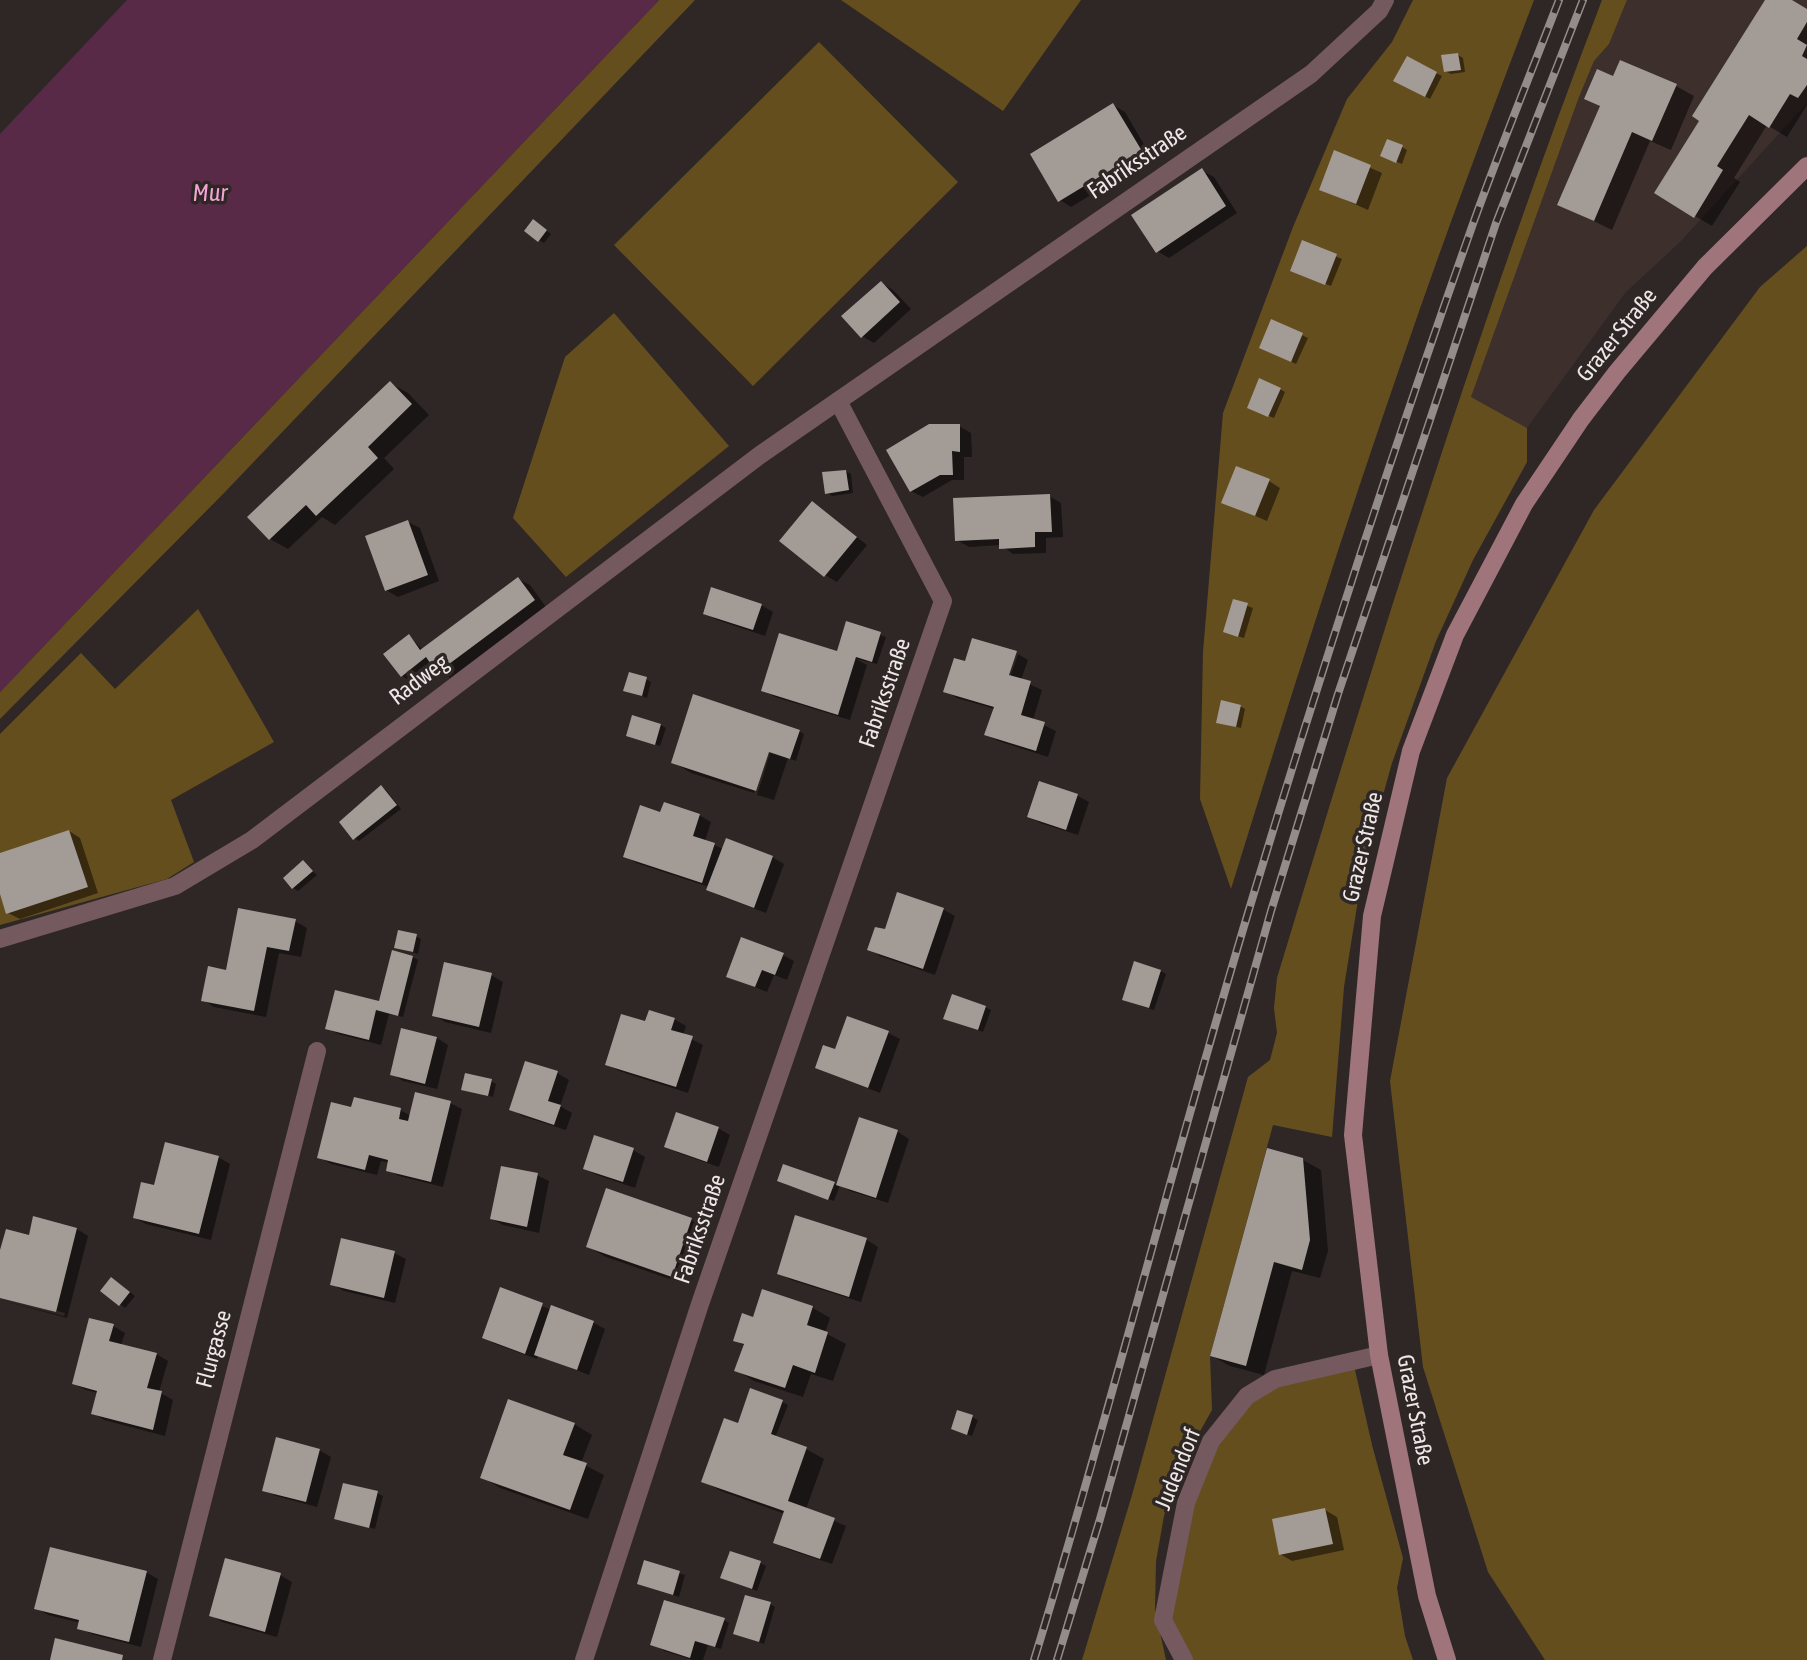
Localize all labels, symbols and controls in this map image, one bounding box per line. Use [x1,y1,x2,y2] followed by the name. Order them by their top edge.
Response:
[1082,119,1192,205] street label: Fabriksstraße
[193,179,227,207] water label: Mur
[1571,283,1663,387] street label: Grazer Straße
[853,635,917,751] street label: Fabriksstraße
[384,649,454,711] street label: Radweg
[1337,789,1389,905] street label: Grazer Straße
[668,1171,732,1287] street label: Fabriksstraße
[190,1307,238,1391] street label: Flurgasse
[1391,1352,1439,1468] street label: Grazer Straße
[1149,1424,1207,1514] street label: Judendorf

